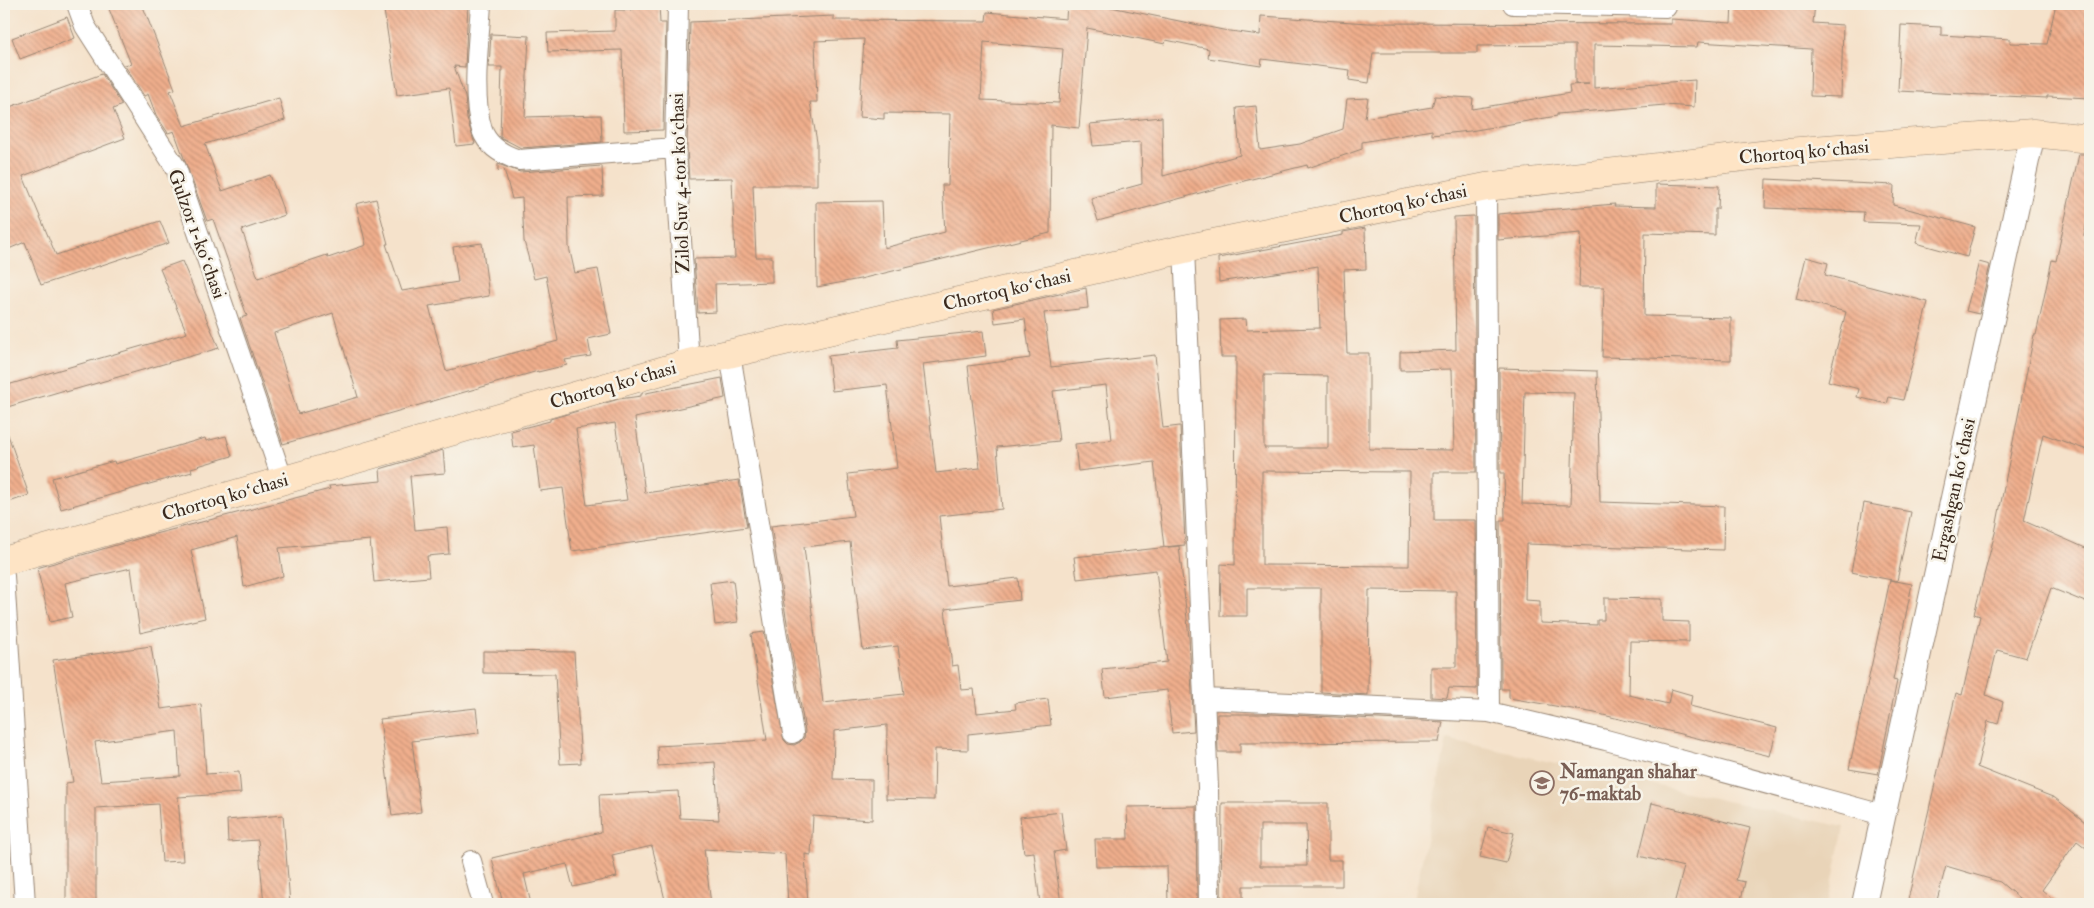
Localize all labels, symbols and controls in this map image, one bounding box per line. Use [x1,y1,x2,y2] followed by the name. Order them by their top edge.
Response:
[665,92,695,274] street label: Zilol Suv 4-tor koʻchasi
[1738,134,1870,170] street label: Chortoq koʻchasi
[162,166,232,302] street label: Gulzor 1-koʻchasi
[1337,179,1469,229] street label: Chortoq koʻchasi
[941,264,1073,316] street label: Chortoq koʻchasi
[547,355,679,415] street label: Chortoq koʻchasi
[1927,416,1981,564] street label: Ergashgan koʻchasi
[159,467,291,527] street label: Chortoq koʻchasi
[1559,760,1698,806] place label: Namangan shahar 76-maktab
[1529,770,1555,796] school or university icon: Namangan shahar 76-maktab

